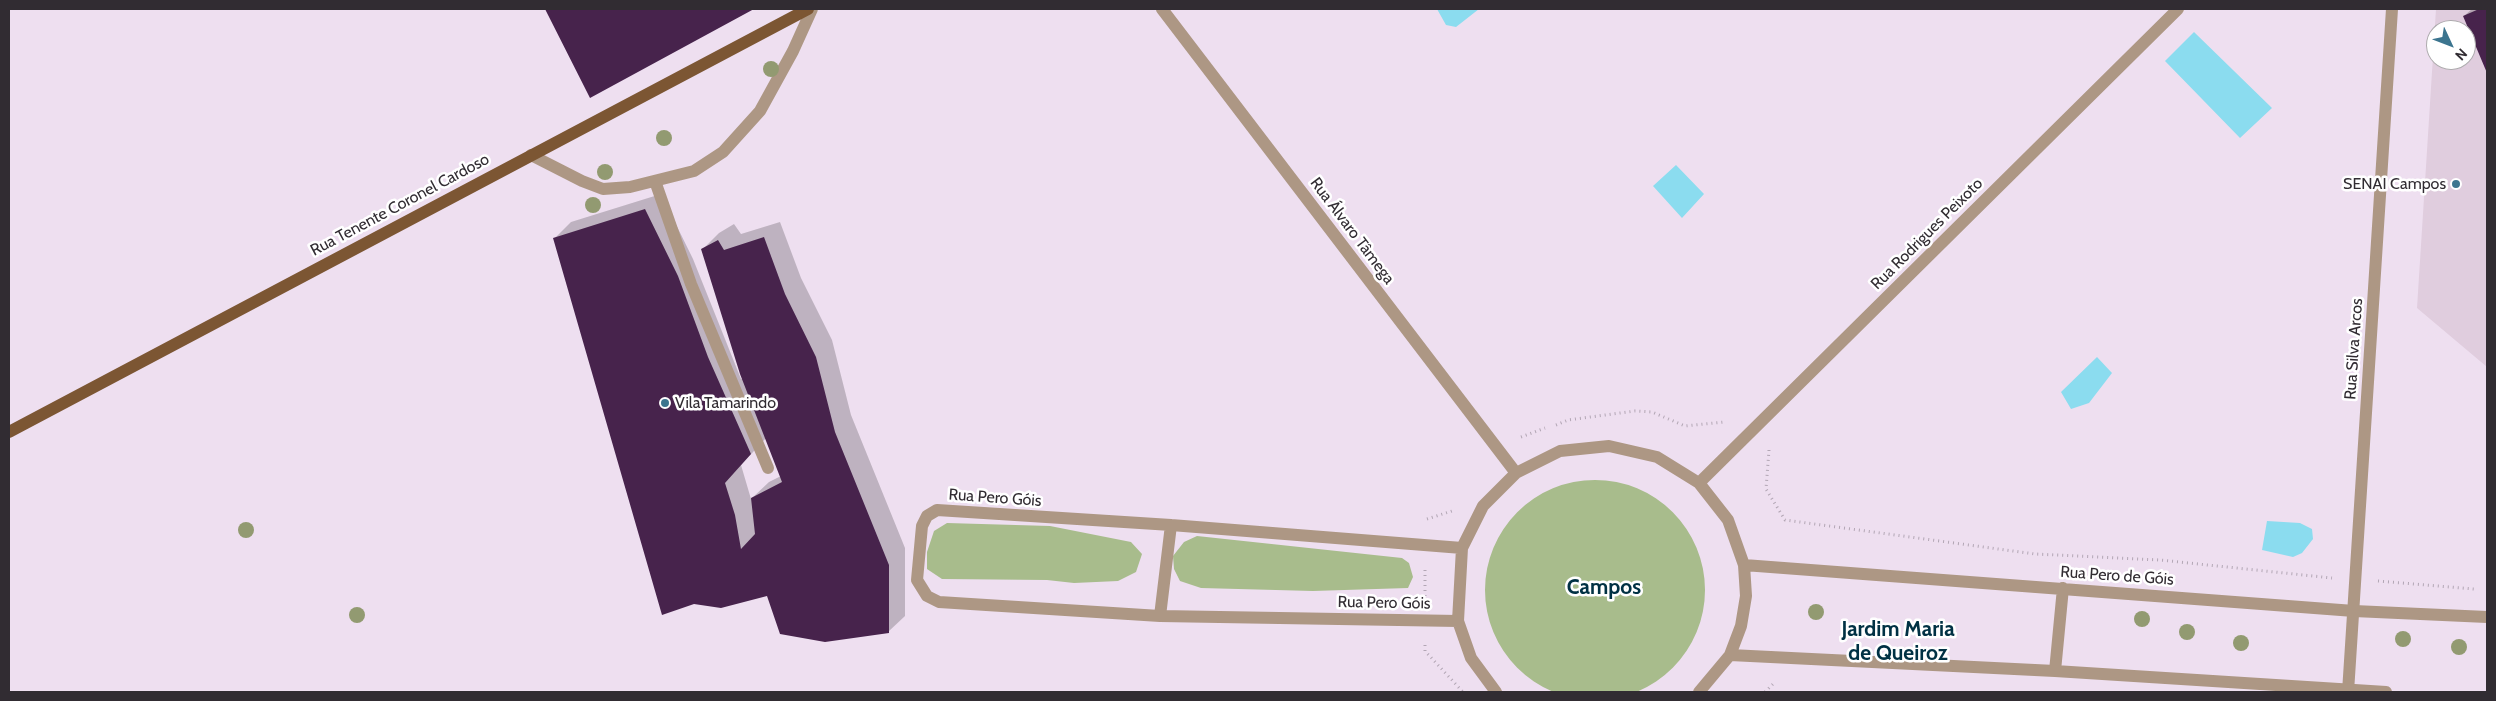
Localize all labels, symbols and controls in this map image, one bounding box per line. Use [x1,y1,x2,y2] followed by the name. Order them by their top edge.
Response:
[2426,20,2476,70] north arrow
[2451,45,2471,64] text: N
[307,150,493,260] street label: Rua Tenente Coronel Cardoso
[1306,174,1398,288] street label: Rua Álvaro Tâmega
[1867,174,1987,294] street label: Rua Rodrigues Peixoto
[2343,174,2446,194] place label: SENAI Campos
[2450,178,2462,190] marker: SENAI Campos
[2341,298,2367,400] street label: Rua Silva Arcos
[675,393,776,413] place label: Vila Tamarindo
[659,397,671,409] marker: Vila Tamarindo
[948,485,1042,511] street label: Rua Pero Góis
[2060,562,2174,590] street label: Rua Pero de Góis
[1567,575,1641,601] district label: Campos
[1337,593,1431,613] street label: Rua Pero Góis
[1841,617,1955,667] district label: Jardim Maria de Queiroz

